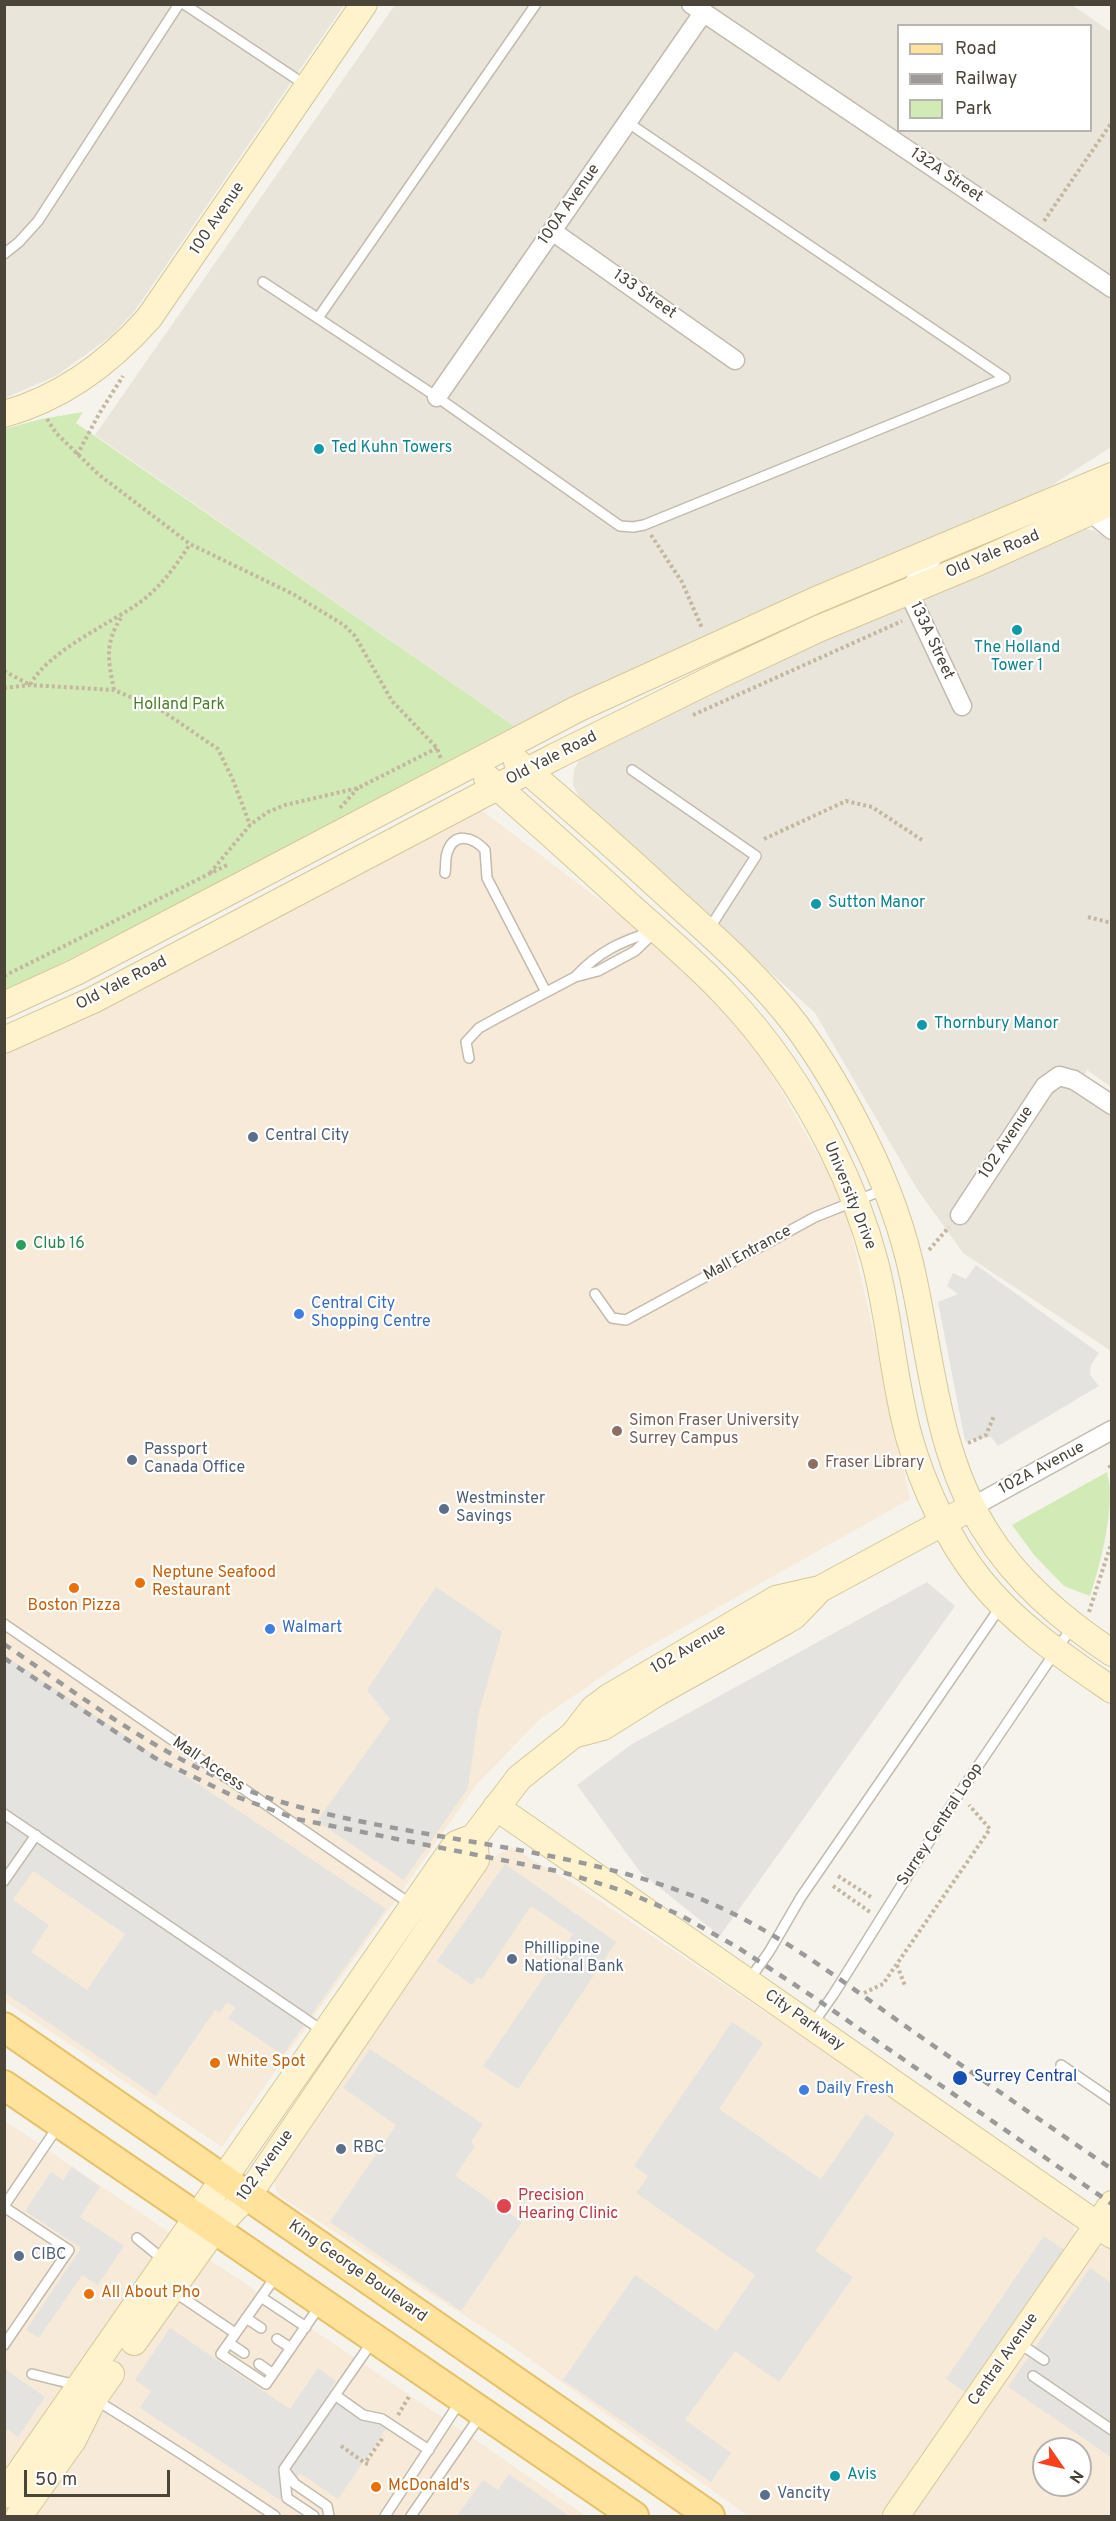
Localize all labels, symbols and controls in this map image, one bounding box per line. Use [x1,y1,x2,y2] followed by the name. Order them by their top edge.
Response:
[897,24,1092,132] legend
[955,38,997,61] text: Road
[955,68,1017,91] text: Railway
[955,98,992,121] text: Park
[906,145,986,207] street label: 132A Street
[535,161,605,249] street label: 100A Avenue
[187,179,249,259] street label: 100 Avenue
[609,266,679,324] street label: 133 Street
[331,439,452,459] place label: Ted Kuhn Towers
[312,442,326,456] marker: Ted Kuhn Towers
[943,527,1043,583] street label: Old Yale Road
[905,599,957,683] street label: 133A Street
[1010,623,1024,637] marker: The Holland Tower 1
[974,639,1060,677] place label: The Holland Tower 1
[133,696,225,716] park label: Holland Park
[503,728,601,790] street label: Old Yale Road
[828,894,925,914] place label: Sutton Manor
[809,897,823,911] marker: Sutton Manor
[73,953,171,1015] street label: Old Yale Road
[934,1015,1059,1035] place label: Thornbury Manor
[915,1018,929,1032] marker: Thornbury Manor
[976,1103,1038,1183] street label: 102 Avenue
[265,1127,349,1147] place label: Central City
[246,1130,260,1144] marker: Central City
[819,1139,879,1253] street label: University Drive
[701,1222,795,1286] street label: Mall Entrance
[33,1235,85,1255] place label: Club 16
[14,1238,28,1252] marker: Club 16
[311,1295,431,1333] place label: Central City Shopping Centre
[292,1307,306,1321] marker: Central City Shopping Centre
[629,1412,799,1450] place label: Simon Fraser University Surrey Campus
[610,1424,624,1438] marker: Simon Fraser University Surrey Campus
[996,1438,1088,1500] street label: 102A Avenue
[144,1441,245,1479] place label: Passport Canada Office
[125,1453,139,1467] marker: Passport Canada Office
[825,1454,924,1474] place label: Fraser Library
[806,1457,820,1471] marker: Fraser Library
[456,1490,545,1528] place label: Westminster Savings
[437,1502,451,1516] marker: Westminster Savings
[152,1564,276,1602] place label: Neptune Seafood Restaurant
[133,1576,147,1590] marker: Neptune Seafood Restaurant
[67,1581,81,1595] marker: Boston Pizza
[28,1597,120,1617] place label: Boston Pizza
[282,1619,342,1639] place label: Walmart
[648,1621,730,1679] street label: 102 Avenue
[263,1622,277,1636] marker: Walmart
[168,1734,248,1796] street label: Mall Access
[894,1760,988,1890] street label: Surrey Central Loop
[524,1940,624,1978] place label: Phillippine National Bank
[505,1952,519,1966] marker: Phillippine National Bank
[760,1986,848,2056] street label: City Parkway
[227,2053,305,2073] place label: White Spot
[208,2056,222,2070] marker: White Spot
[974,2068,1077,2088] place label: Surrey Central
[951,2069,969,2087] marker: Surrey Central
[816,2080,894,2100] place label: Daily Fresh
[797,2083,811,2097] marker: Daily Fresh
[234,2127,298,2205] street label: 102 Avenue
[353,2139,384,2159] place label: RBC
[334,2142,348,2156] marker: RBC
[518,2187,618,2225] place label: Precision Hearing Clinic
[495,2197,513,2215] marker: Precision Hearing Clinic
[284,2217,430,2327] street label: King George Boulevard
[31,2246,66,2266] place label: CIBC
[12,2249,26,2263] marker: CIBC
[101,2284,200,2304] place label: All About Pho
[82,2287,96,2301] marker: All About Pho
[965,2310,1043,2410] street label: Central Avenue
[1032,2437,1092,2497] north arrow
[27,2458,172,2496] scale bar
[847,2466,877,2486] place label: Avis
[1064,2466,1087,2486] text: N
[35,2469,77,2492] text: 50 m
[828,2469,842,2483] marker: Avis
[388,2477,470,2497] place label: McDonald's
[369,2480,383,2494] marker: McDonald's
[777,2485,830,2505] place label: Vancity
[758,2488,772,2502] marker: Vancity

